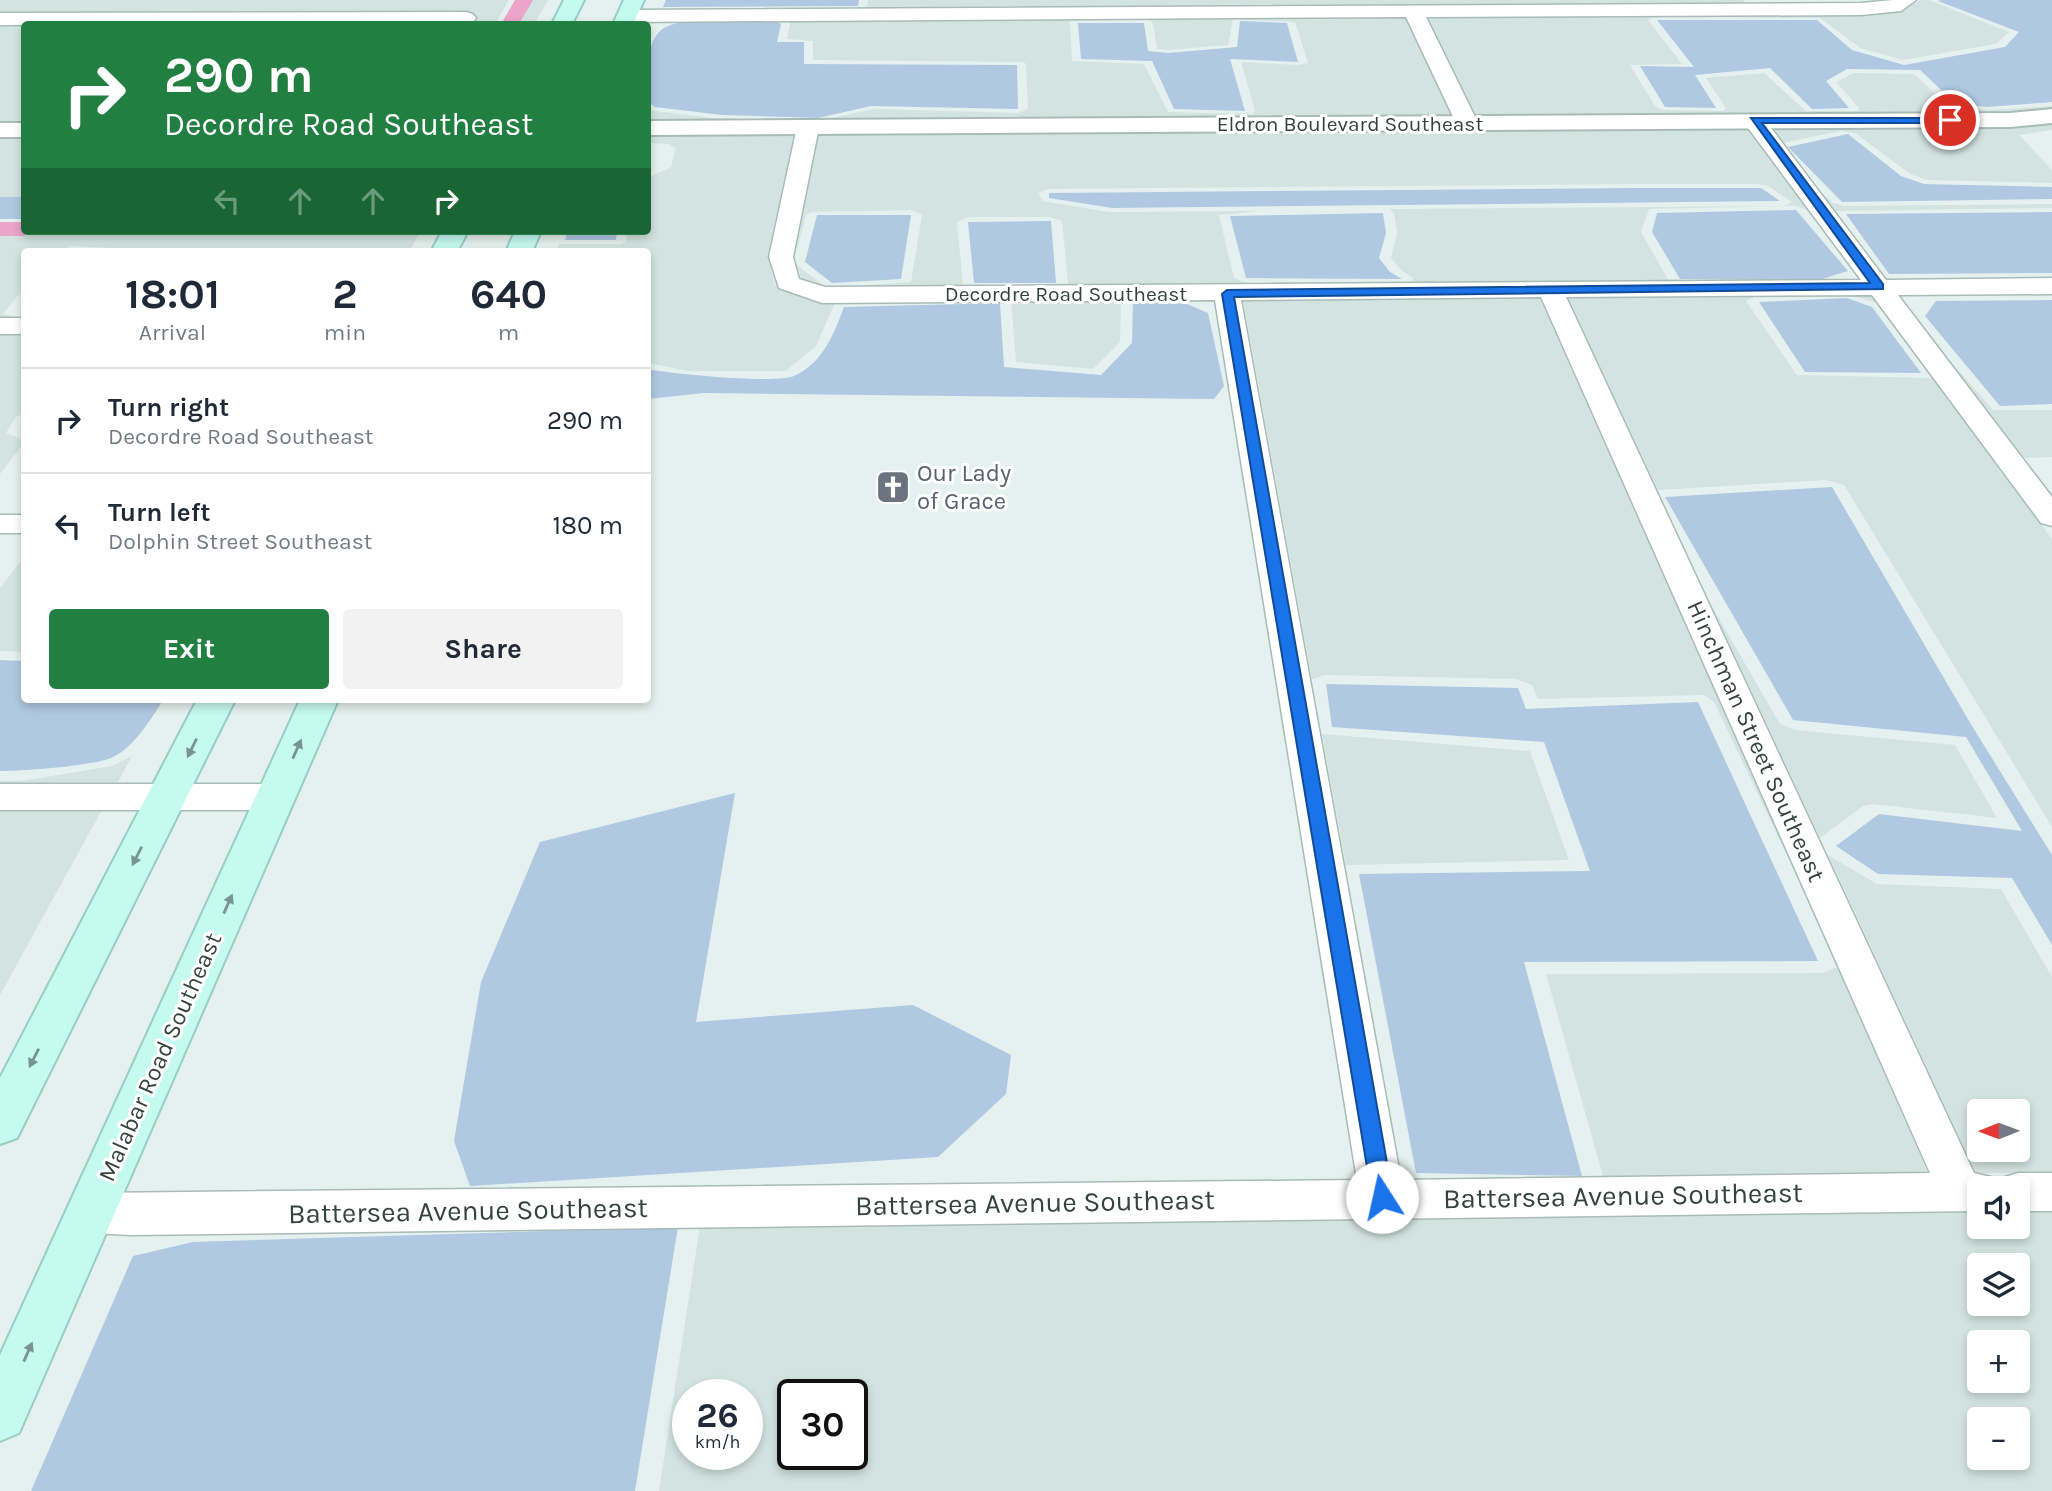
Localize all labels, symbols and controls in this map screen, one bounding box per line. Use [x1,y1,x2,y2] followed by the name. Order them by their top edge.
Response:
[164,47,313,104] text: 290 m
[49,49,140,140] icon: right
[1920,90,1980,150] pin
[1931,101,1969,139] icon: arrive
[164,106,533,143] text: Decordre Road Southeast
[1217,112,1483,136] street label: Eldron Boulevard Southeast
[208,182,246,220] icon: left
[281,182,319,220] icon: ahead
[354,182,392,220] icon: ahead
[427,182,465,220] icon: right
[125,269,220,319] text: 18:01
[332,269,358,319] text: 2
[470,269,547,319] text: 640
[945,282,1187,306] street label: Decordre Road Southeast
[139,319,206,346] text: Arrival
[324,319,366,346] text: min
[498,319,519,346] text: m
[108,392,229,423] text: Turn right
[49,402,87,440] icon: right
[547,405,623,436] text: 290 m
[108,423,374,450] text: Decordre Road Southeast
[917,459,1011,515] place label: Our Lady of Grace
[874,468,912,506] church icon: Our Lady of Grace
[108,497,210,528] text: Turn left
[49,507,87,545] icon: left
[553,510,623,541] text: 180 m
[108,528,372,555] text: Dolphin Street Southeast
[1681,596,1831,886] street label: Hinchman Street Southeast
[49,609,329,689] button: Exit
[343,609,623,689] button: Share
[187,738,198,758] one-way arrow
[292,738,303,759] one-way arrow
[132,846,143,866] one-way arrow
[223,894,234,915] one-way arrow
[92,928,228,1186] street label: Malabar Road Southeast
[28,1048,39,1068] one-way arrow
[1967,1099,2030,1162] north arrow
[1967,1099,2030,1470] map controls
[1345,1160,1419,1234] position arrow
[1443,1176,1803,1215] street label: Battersea Avenue Southeast
[1967,1176,2030,1239] button: sound
[855,1183,1215,1222] street label: Battersea Avenue Southeast
[288,1191,648,1230] street label: Battersea Avenue Southeast
[1967,1253,2030,1316] button: layers
[1967,1330,2030,1393] button: +
[22,1342,34,1362] one-way arrow
[777,1379,868,1470] speed limit sign: 30
[696,1395,739,1436] text: 26
[1967,1407,2030,1470] button: −
[695,1431,740,1453] text: km/h

